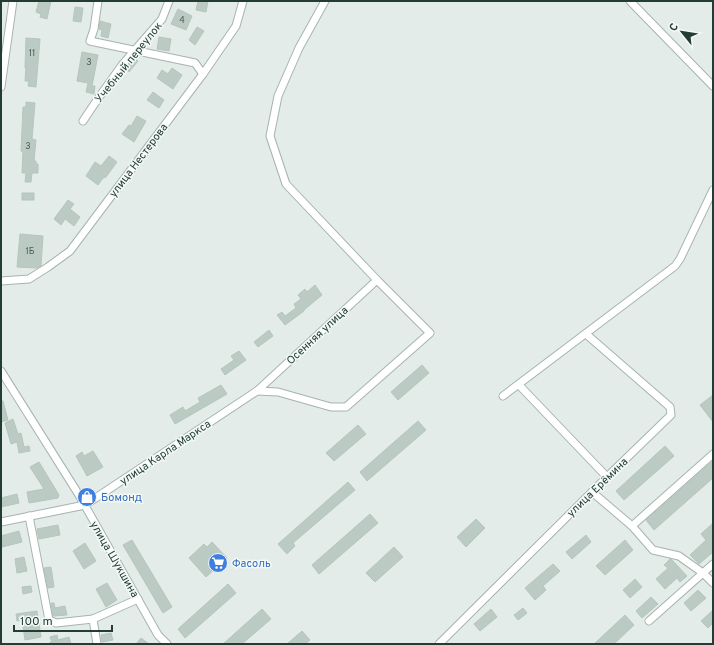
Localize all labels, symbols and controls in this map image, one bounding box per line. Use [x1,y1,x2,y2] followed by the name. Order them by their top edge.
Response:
[662,12,702,52] north arrow
[179,15,185,26] house number: 4
[92,19,166,106] street label: Учебный переулок
[666,21,682,34] text: С
[29,48,35,59] house number: 11
[86,57,92,68] house number: 3
[106,121,171,200] street label: улица Нестерова
[25,141,31,152] house number: 3
[25,246,35,257] house number: 1Б
[284,304,352,368] street label: Осенняя улица
[117,417,214,489] street label: улица Карла Маркса
[564,455,631,520] street label: улица Ерёмина
[76,486,98,508] shop icon: Бомонд
[101,491,142,505] place label: Бомонд
[87,519,142,600] street label: улица Шукшина
[207,552,229,574] supermarket icon: Фасоль
[232,557,271,571] place label: Фасоль
[14,607,112,633] scale bar
[20,614,53,630] text: 100 m

